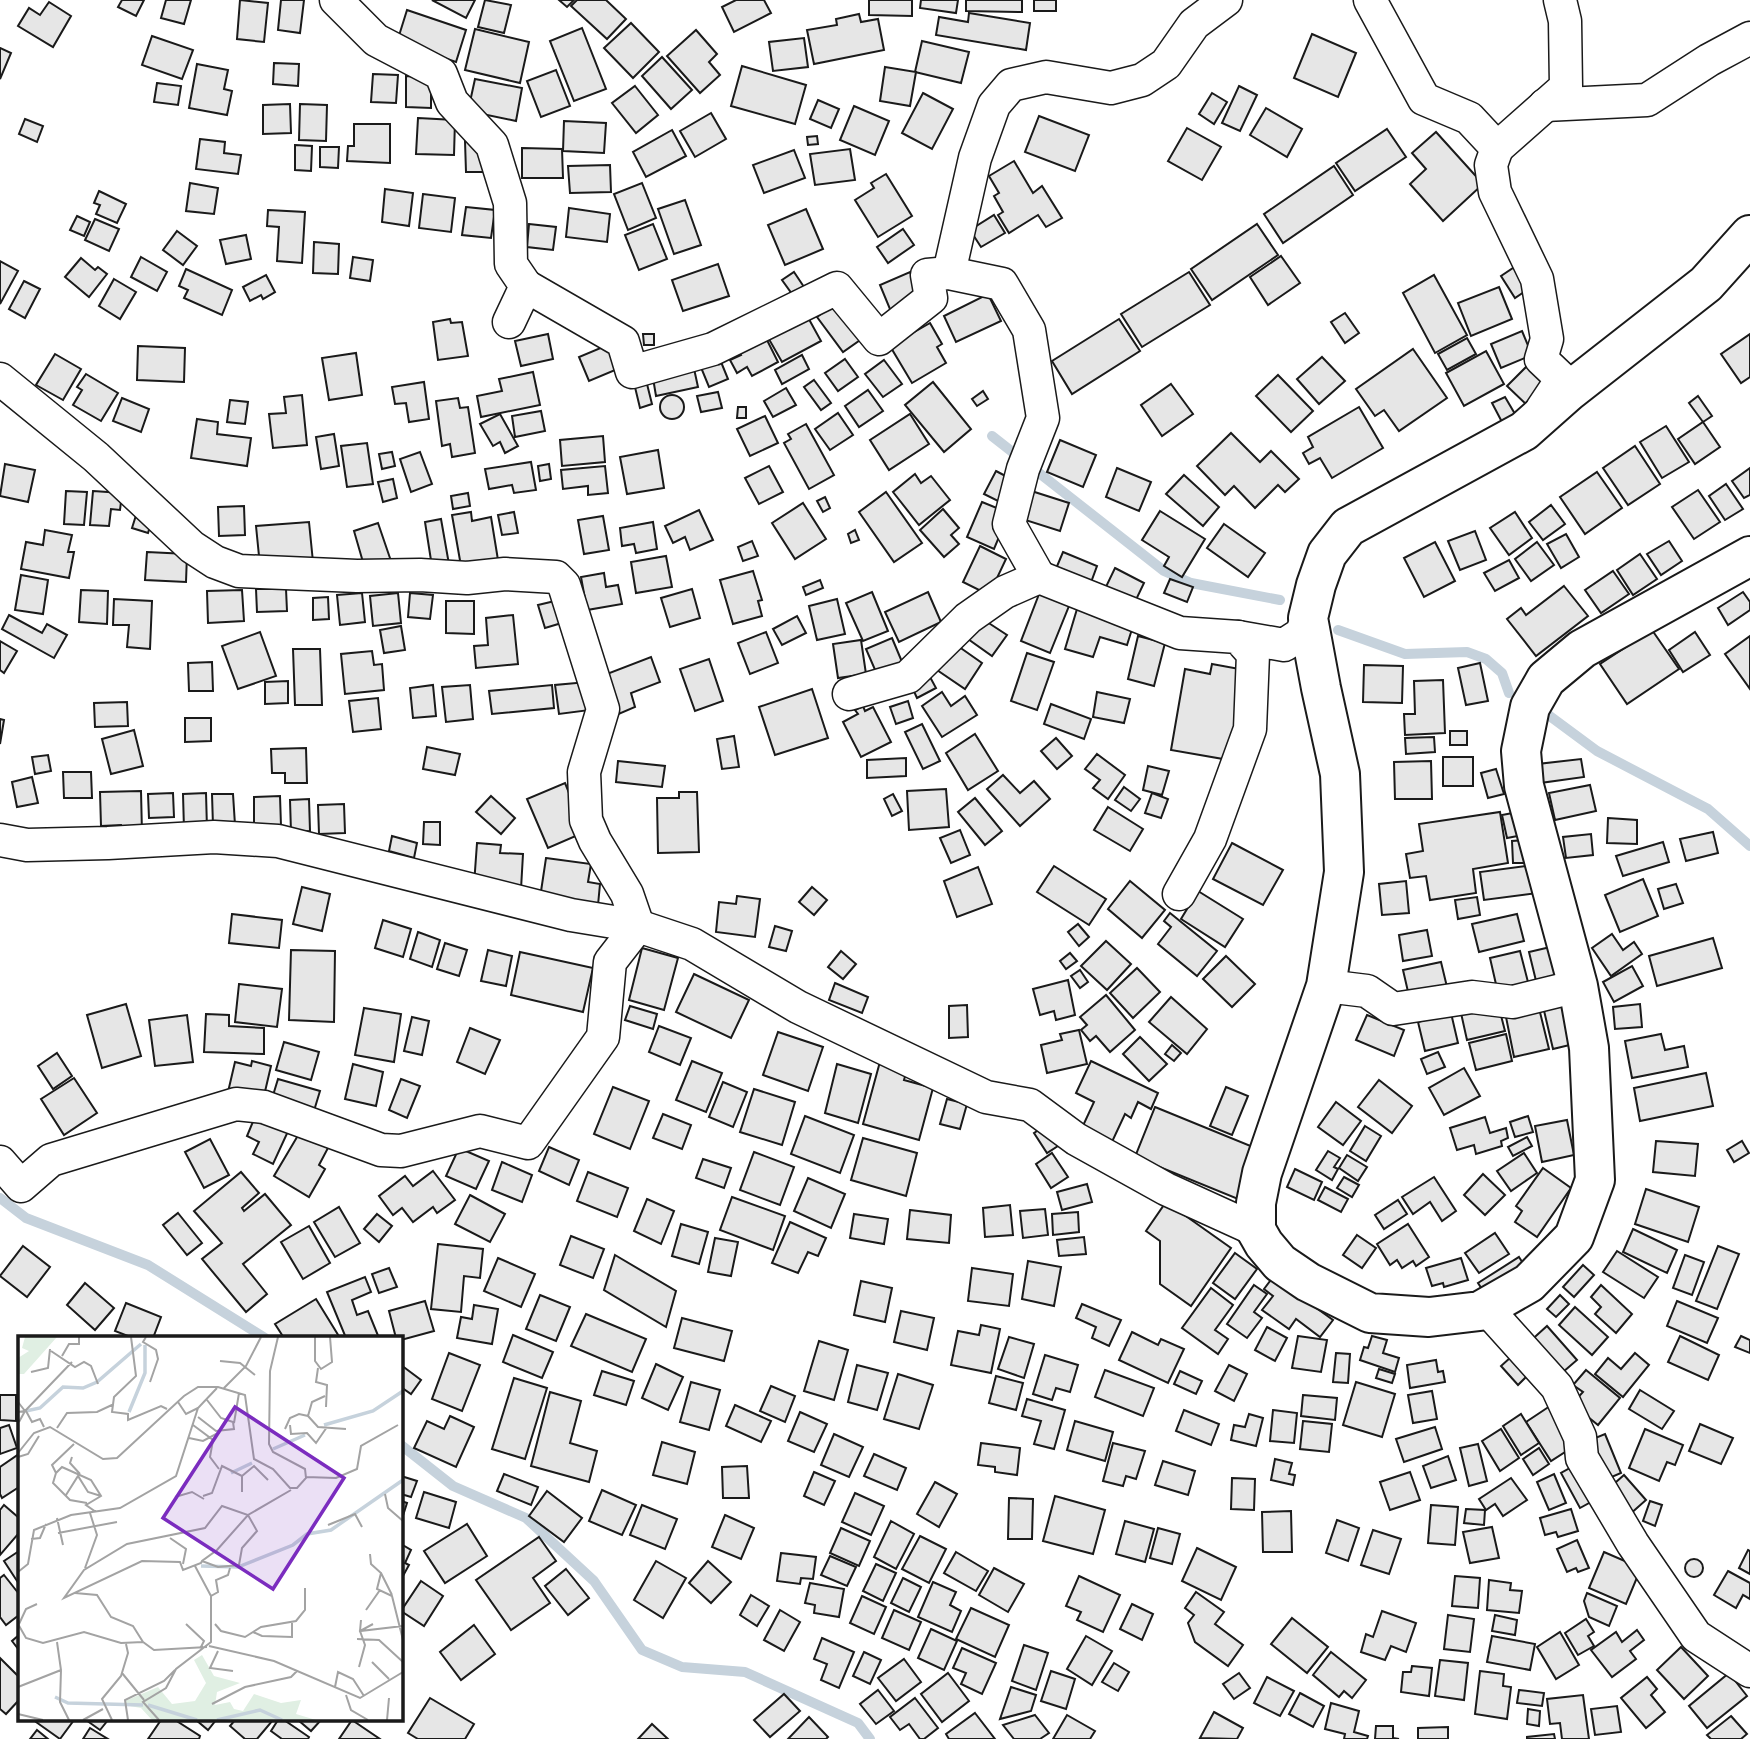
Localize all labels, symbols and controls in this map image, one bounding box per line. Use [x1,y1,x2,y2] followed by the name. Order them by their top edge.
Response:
[18,1336,402,1722] inset map

